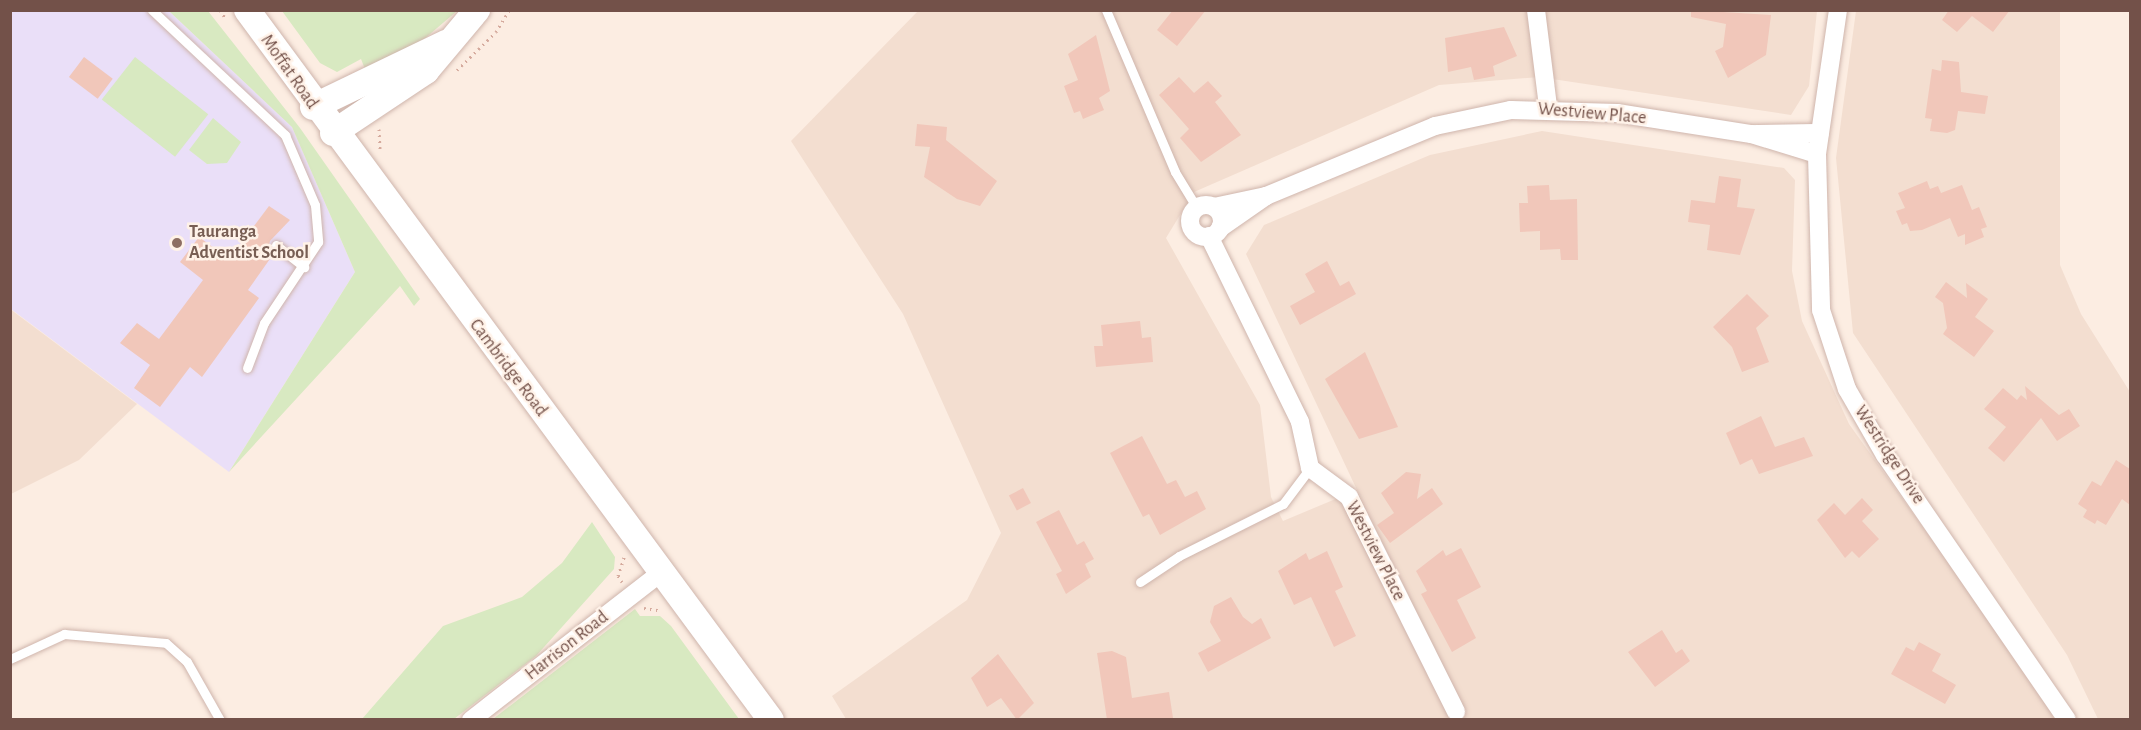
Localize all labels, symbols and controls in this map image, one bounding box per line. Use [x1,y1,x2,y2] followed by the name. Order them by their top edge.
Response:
[256,31,322,113] street label: Moffat Road
[1537,99,1647,129] street label: Westview Place
[189,222,309,264] place label: Tauranga Adventist School
[170,236,184,250] marker: Tauranga Adventist School
[464,315,552,421] street label: Cambridge Road
[1849,402,1929,508] street label: Westridge Drive
[1341,498,1409,604] street label: Westview Place
[521,607,613,685] street label: Harrison Road

